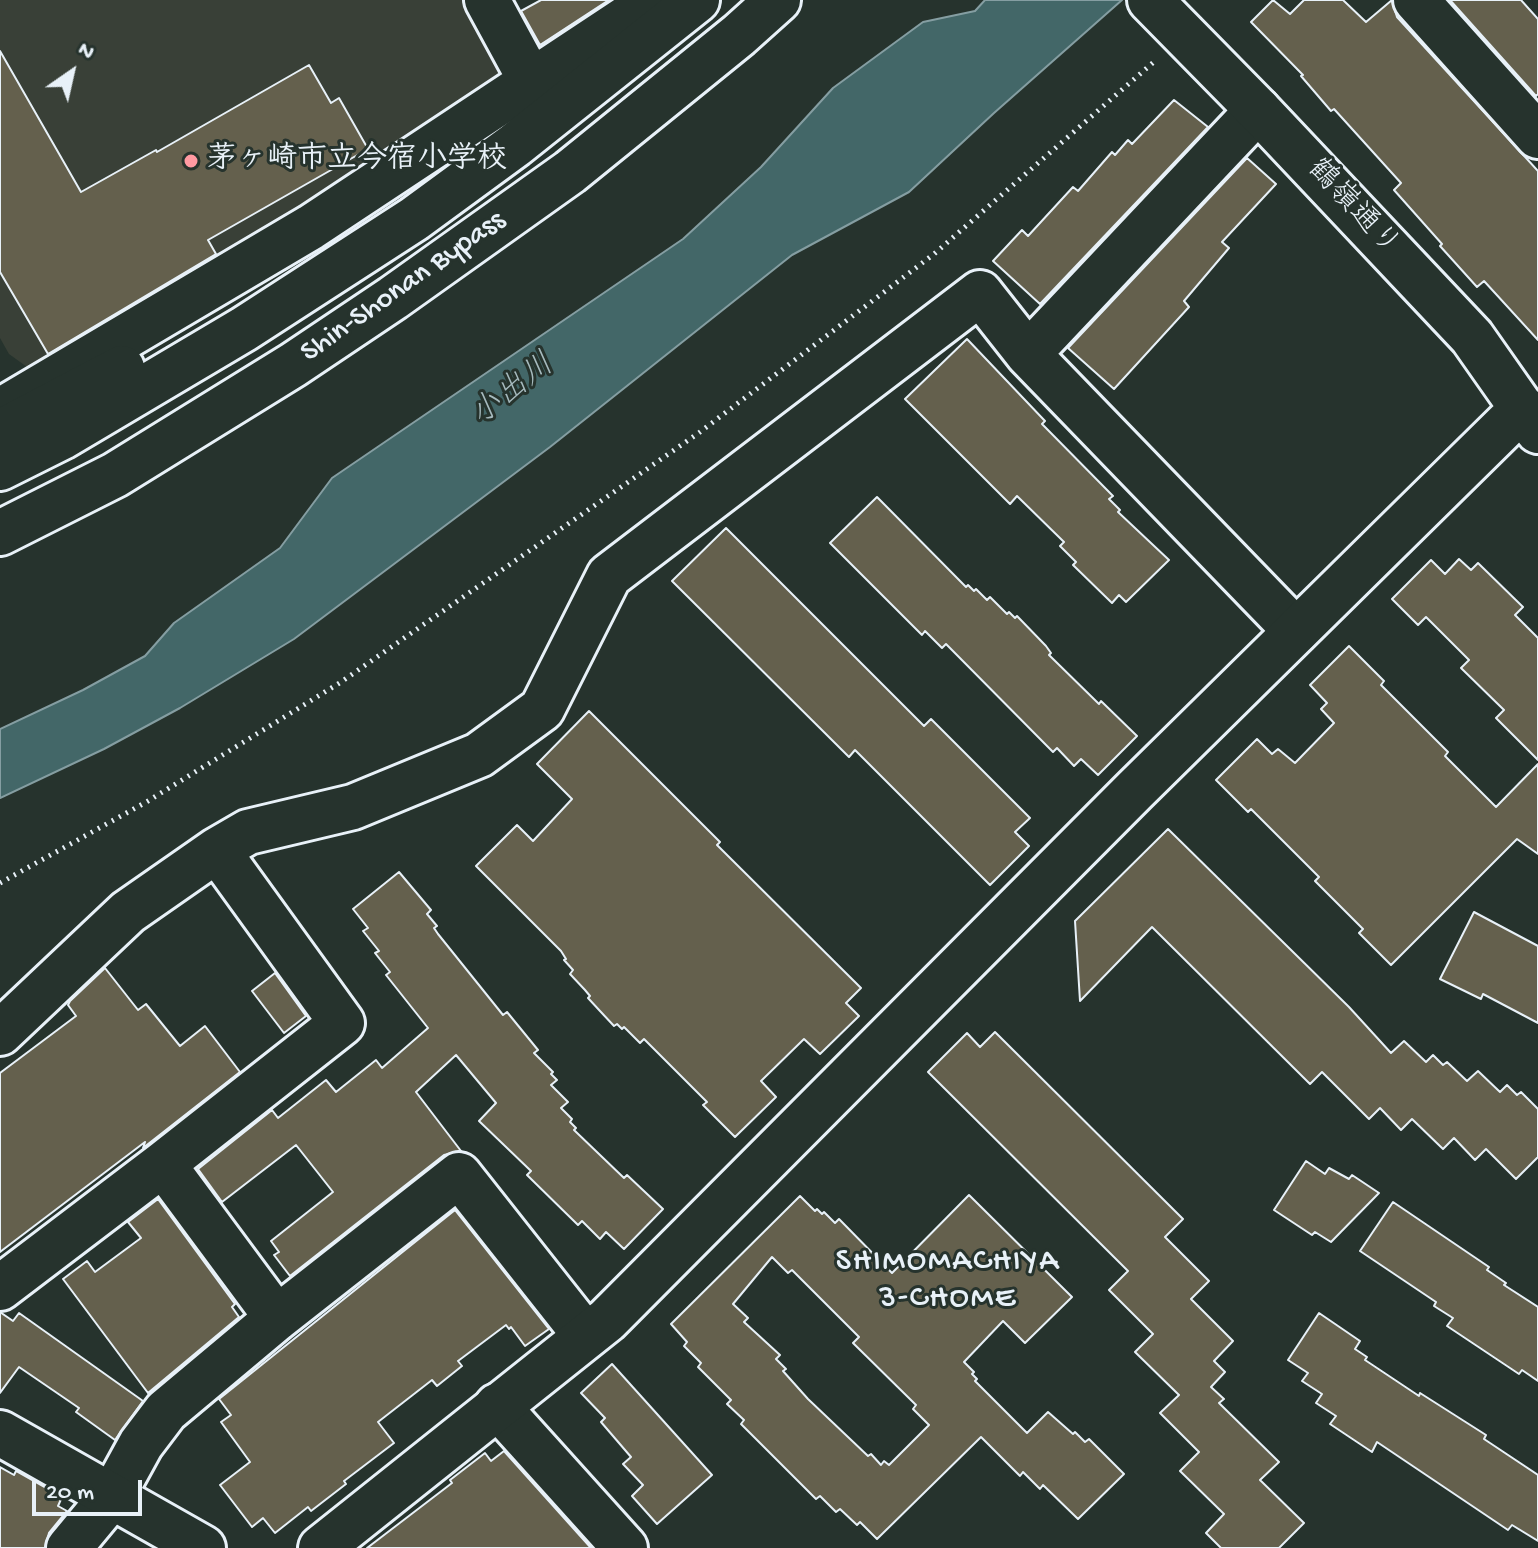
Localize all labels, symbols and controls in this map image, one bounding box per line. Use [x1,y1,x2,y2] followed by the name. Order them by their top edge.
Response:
[32,32,112,112] north arrow
[72,37,99,67] text: N
[207,143,507,179] place label: 茅ヶ崎市立今宿小学校
[182,152,200,170] marker: 茅ヶ崎市立今宿小学校
[1298,153,1406,265] street label: 鶴嶺通り
[295,204,513,372] street label: Shin-Shonan Bypass
[464,347,564,437] water label: 小出川
[836,1244,1060,1319] district label: SHIMOMACHIYA 3-CHOME
[36,1464,146,1514] scale bar
[46,1479,94,1508] text: 20 m

